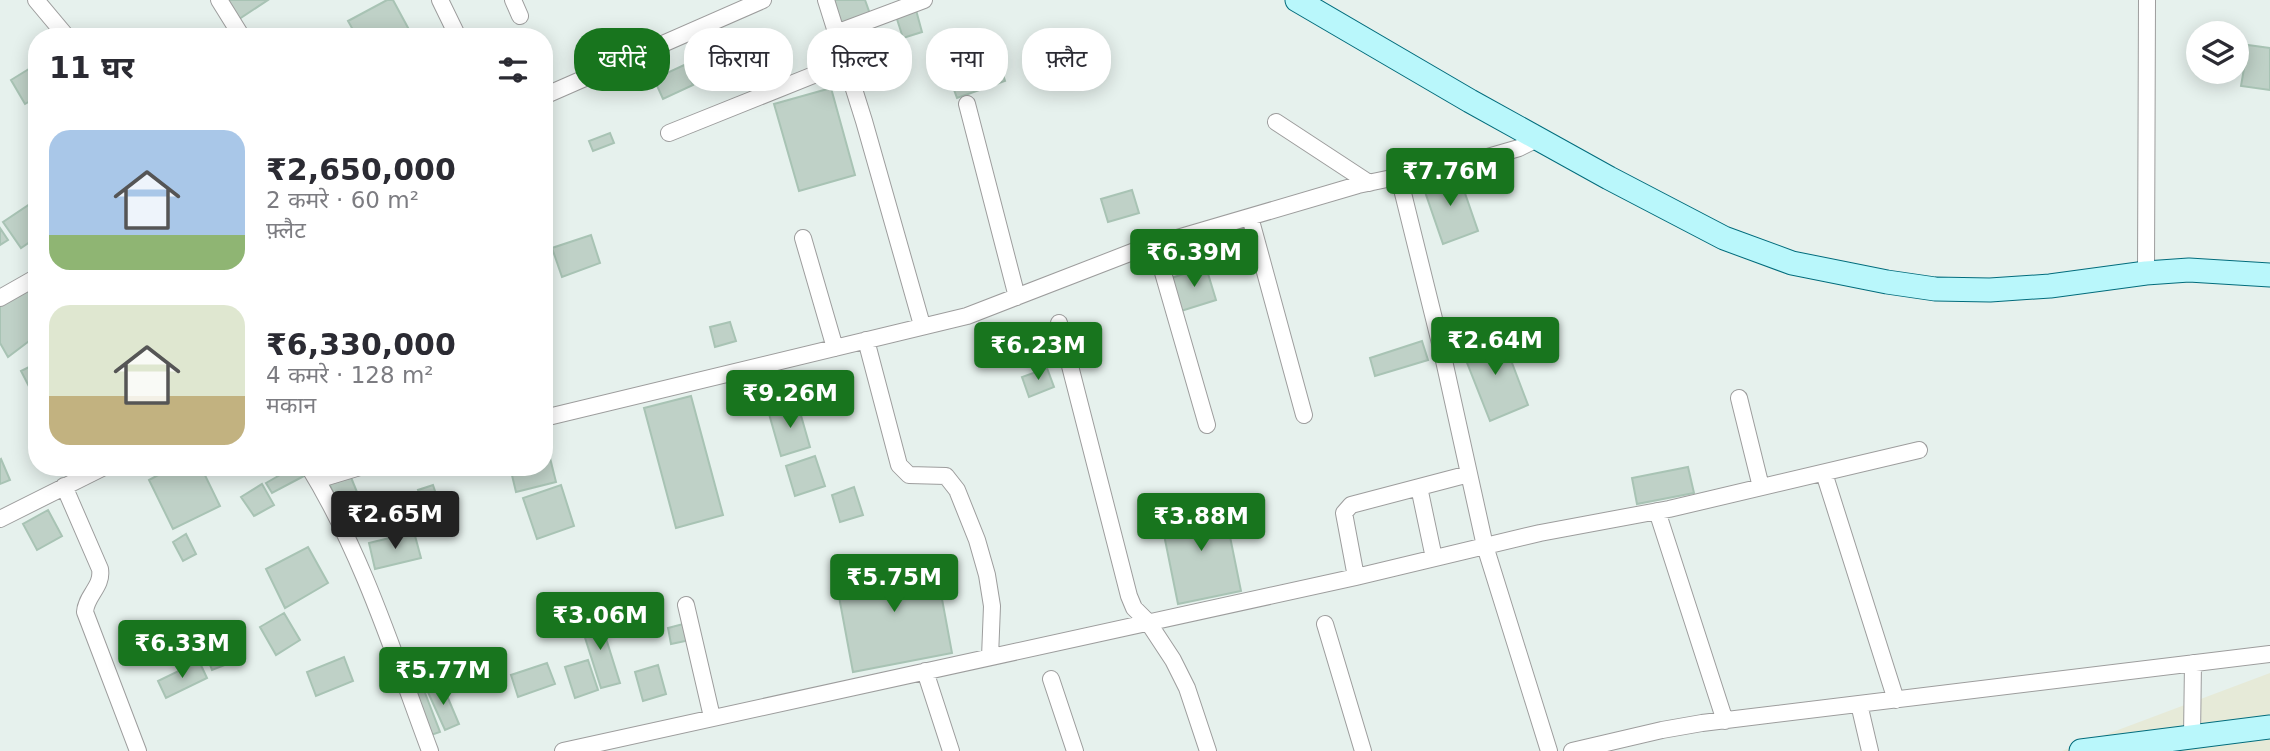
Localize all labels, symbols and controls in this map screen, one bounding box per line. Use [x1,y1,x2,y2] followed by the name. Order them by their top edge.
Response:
[2186,21,2249,84] map controls
[2186,21,2249,84] button: layers
[574,28,670,91] chip: खरीदें
[684,28,793,91] chip: किराया
[807,28,912,91] chip: फ़िल्टर
[926,28,1008,91] chip: नया
[1022,28,1111,91] chip: फ़्लैट
[49,50,134,85] text: 11 घर
[494,51,532,89] icon: filters
[1393,148,1507,208] pin: ₹7.76M
[266,152,456,187] text: ₹2,650,000
[105,158,189,242] icon: home
[1402,158,1498,184] text: ₹7.76M
[266,187,419,213] text: 2 कमरे · 60 m²
[266,217,306,243] text: फ़्लैट
[1137,230,1251,289] pin: ₹6.39M
[1146,239,1242,265] text: ₹6.39M
[1438,318,1552,377] pin: ₹2.64M
[981,322,1095,382] pin: ₹6.23M
[266,327,456,362] text: ₹6,330,000
[1447,327,1543,353] text: ₹2.64M
[990,332,1086,358] text: ₹6.23M
[105,333,189,417] icon: home
[266,362,434,388] text: 4 कमरे · 128 m²
[733,370,847,430] pin: ₹9.26M
[742,380,838,406] text: ₹9.26M
[266,392,316,418] text: मकान
[338,491,452,551] pin: ₹2.65M
[1144,494,1258,553] pin: ₹3.88M
[347,501,443,527] text: ₹2.65M
[1153,503,1249,529] text: ₹3.88M
[837,554,951,614] pin: ₹5.75M
[846,564,942,590] text: ₹5.75M
[543,592,657,652] pin: ₹3.06M
[552,602,648,628] text: ₹3.06M
[125,620,239,680] pin: ₹6.33M
[134,630,230,656] text: ₹6.33M
[386,648,500,707] pin: ₹5.77M
[395,657,491,683] text: ₹5.77M

